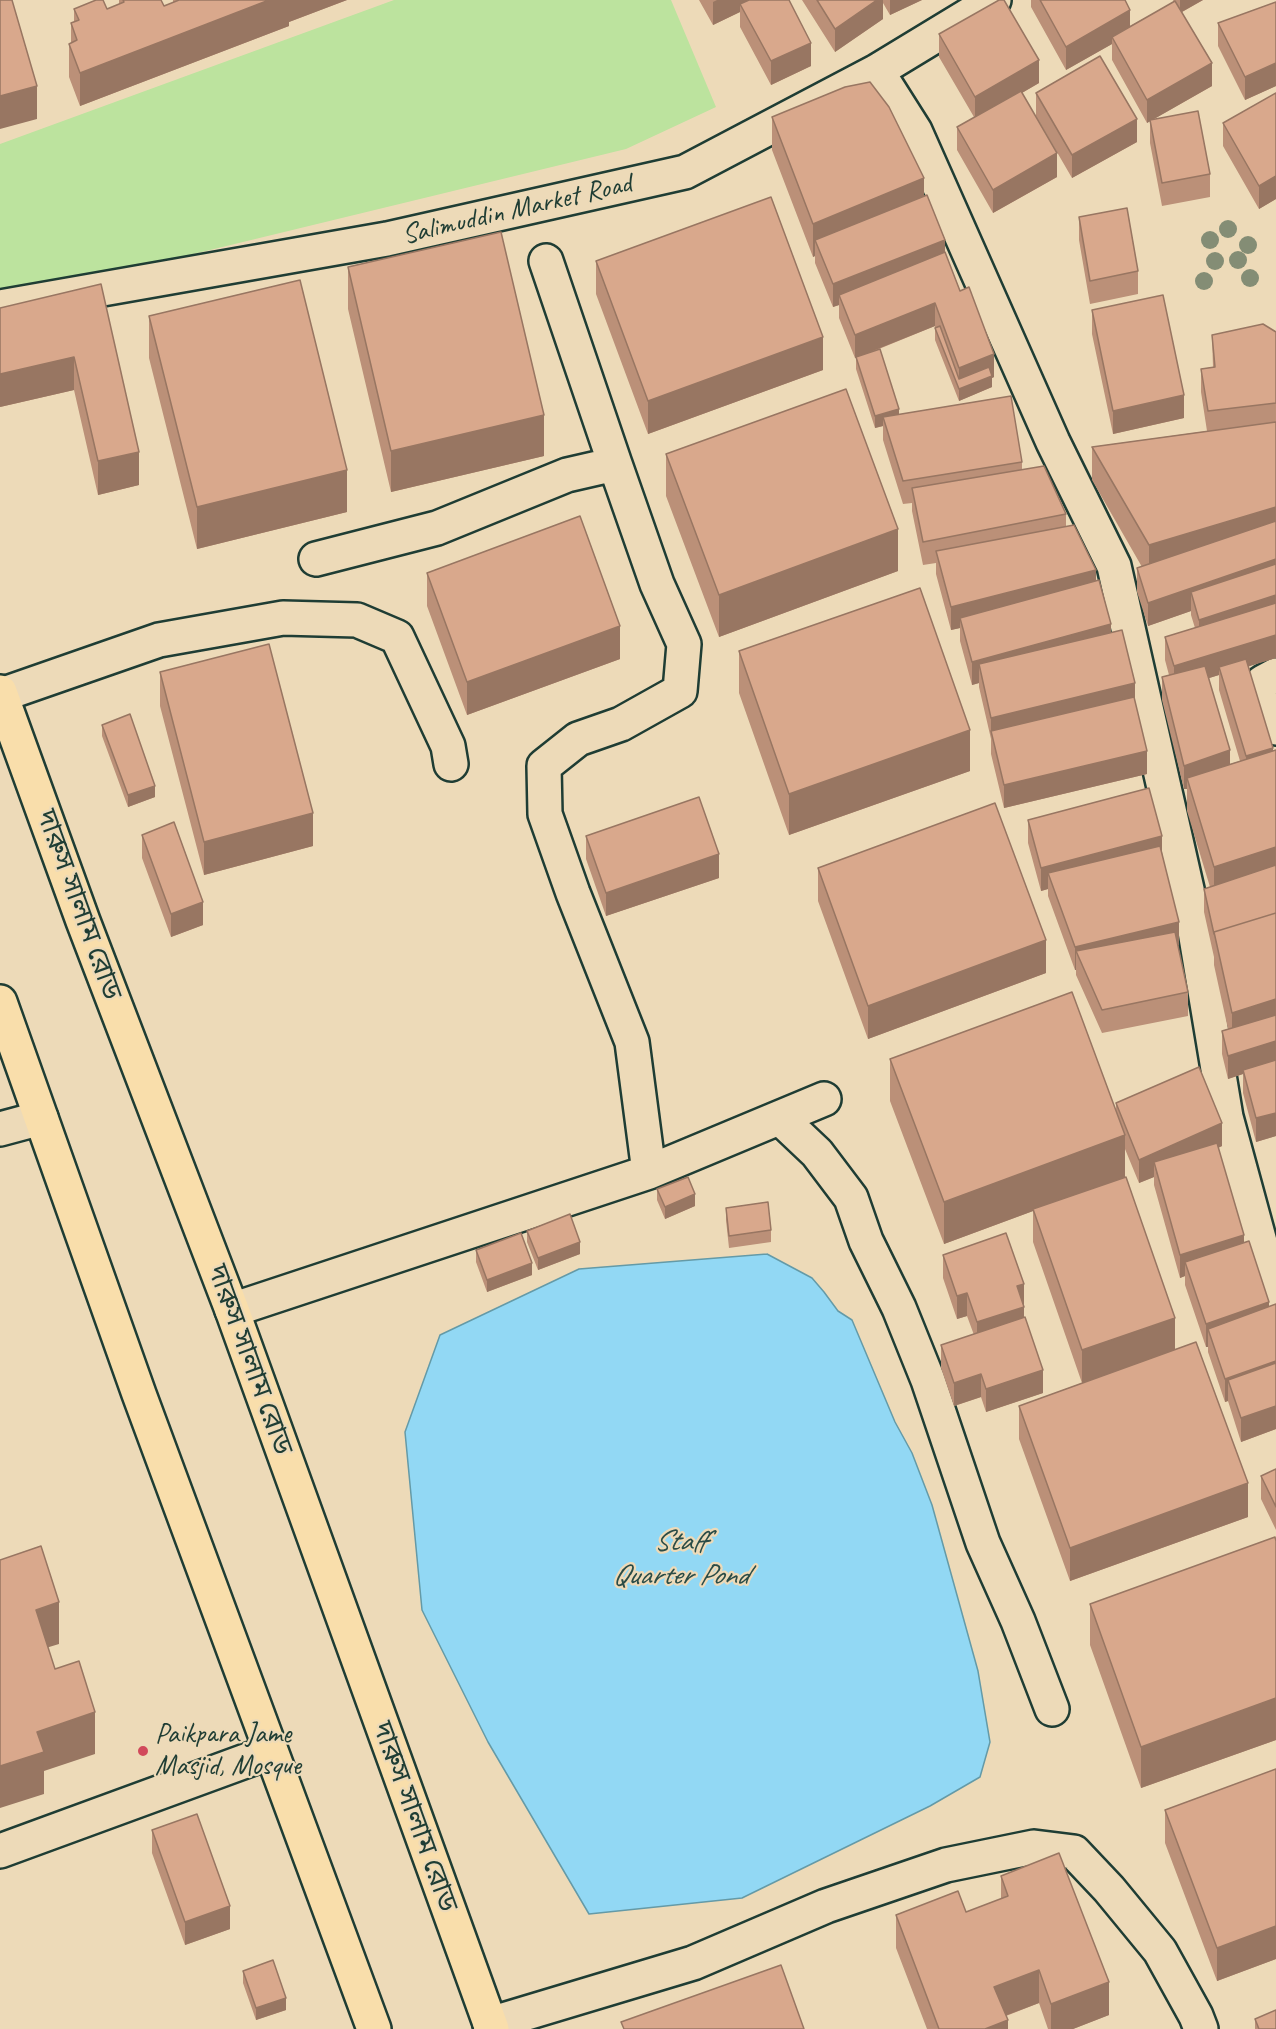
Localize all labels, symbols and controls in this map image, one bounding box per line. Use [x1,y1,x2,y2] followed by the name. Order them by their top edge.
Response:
[399,167,635,253] street label: Salimuddin Market Road
[28,805,128,1005] street label: দারুস সালাম রোড
[199,1260,299,1460] street label: দারুস সালাম রোড
[612,1524,748,1594] water label: Staff Quarter Pond
[364,1717,464,1917] street label: দারুস সালাম রোড
[155,1718,301,1784] place label: Paikpara Jame Masjid, Mosque
[136,1744,150,1758] marker: Paikpara Jame Masjid, Mosque

